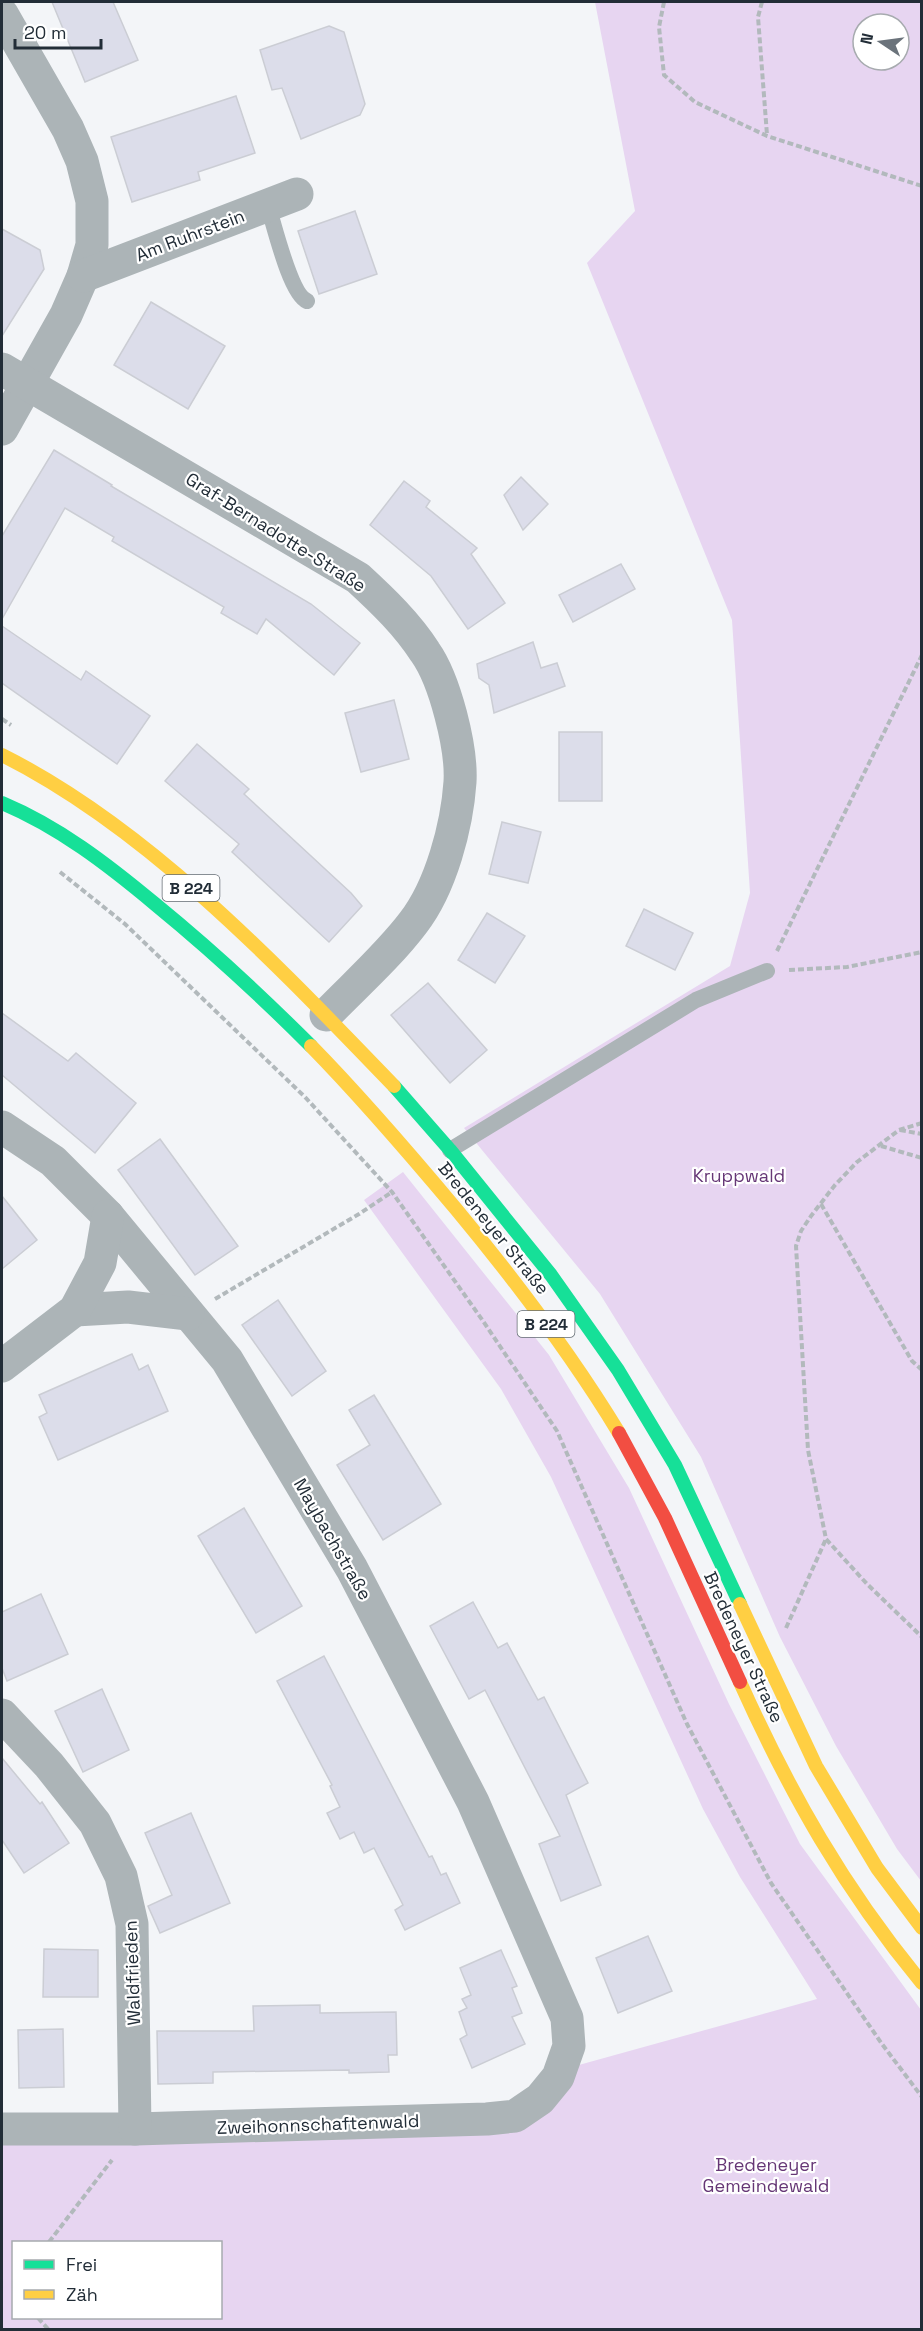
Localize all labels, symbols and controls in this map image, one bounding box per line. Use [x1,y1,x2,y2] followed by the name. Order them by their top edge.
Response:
[15,12,100,50] scale bar
[851,12,911,72] north arrow
[24,21,67,44] text: 20 m
[855,31,878,46] text: N
[132,204,248,266] street label: Am Ruhrstein
[182,467,370,597] street label: Graf-Bernadotte-Straße
[162,875,219,901] road number: B 224
[433,1157,555,1299] street label: Bredeneyer Straße
[693,1164,785,1187] park label: Kruppwald
[518,1311,574,1337] road number: B 224
[289,1474,377,1604] street label: Maybachstraße
[699,1568,789,1726] street label: Bredeneyer Straße
[119,1920,145,2026] street label: Waldfrieden
[216,2109,420,2139] street label: Zweihonnschaftenwald
[703,2153,829,2197] park label: Bredeneyer Gemeindewald
[12,2241,222,2319] legend
[66,2253,97,2276] text: Frei
[66,2283,98,2306] text: Zäh

